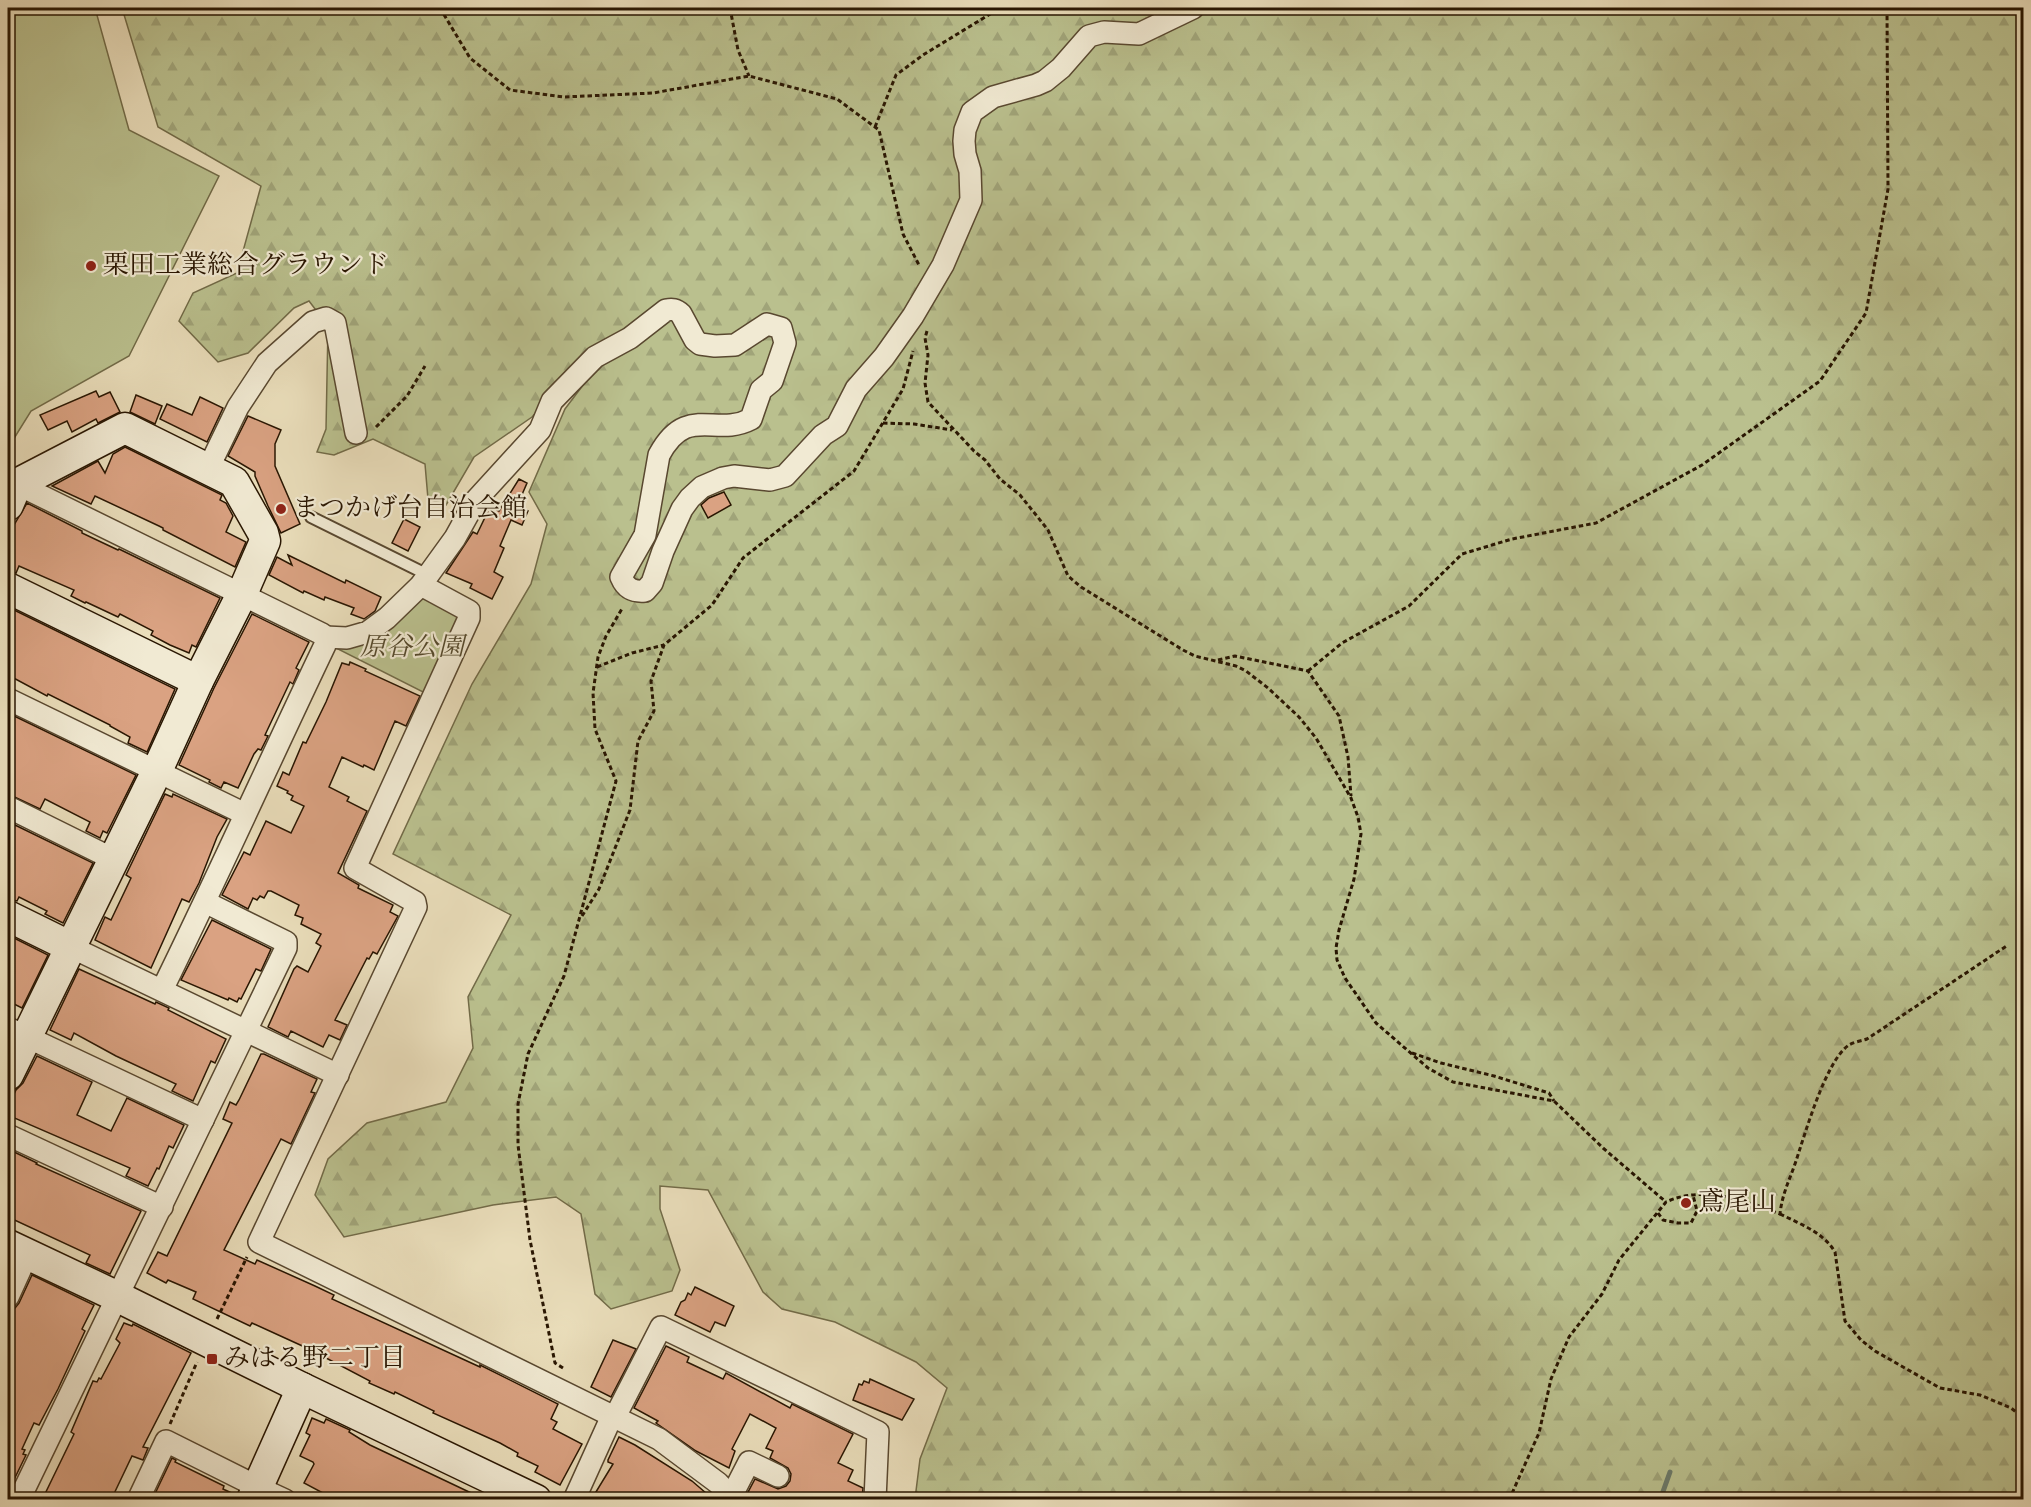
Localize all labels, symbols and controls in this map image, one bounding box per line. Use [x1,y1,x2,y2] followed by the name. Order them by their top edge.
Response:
[103,248,389,285] place label: 栗田工業総合グラウンド
[84,259,98,273] marker: 栗田工業総合グラウンド
[293,491,527,528] place label: まつかげ台自治会館
[274,502,288,516] marker: まつかげ台自治会館
[360,630,468,667] park label: 原谷公園
[1698,1185,1776,1222] place label: 鳶尾山
[1679,1196,1693,1210] marker: 鳶尾山
[224,1341,406,1378] place label: みはる野二丁目
[205,1352,219,1366] marker: みはる野二丁目

